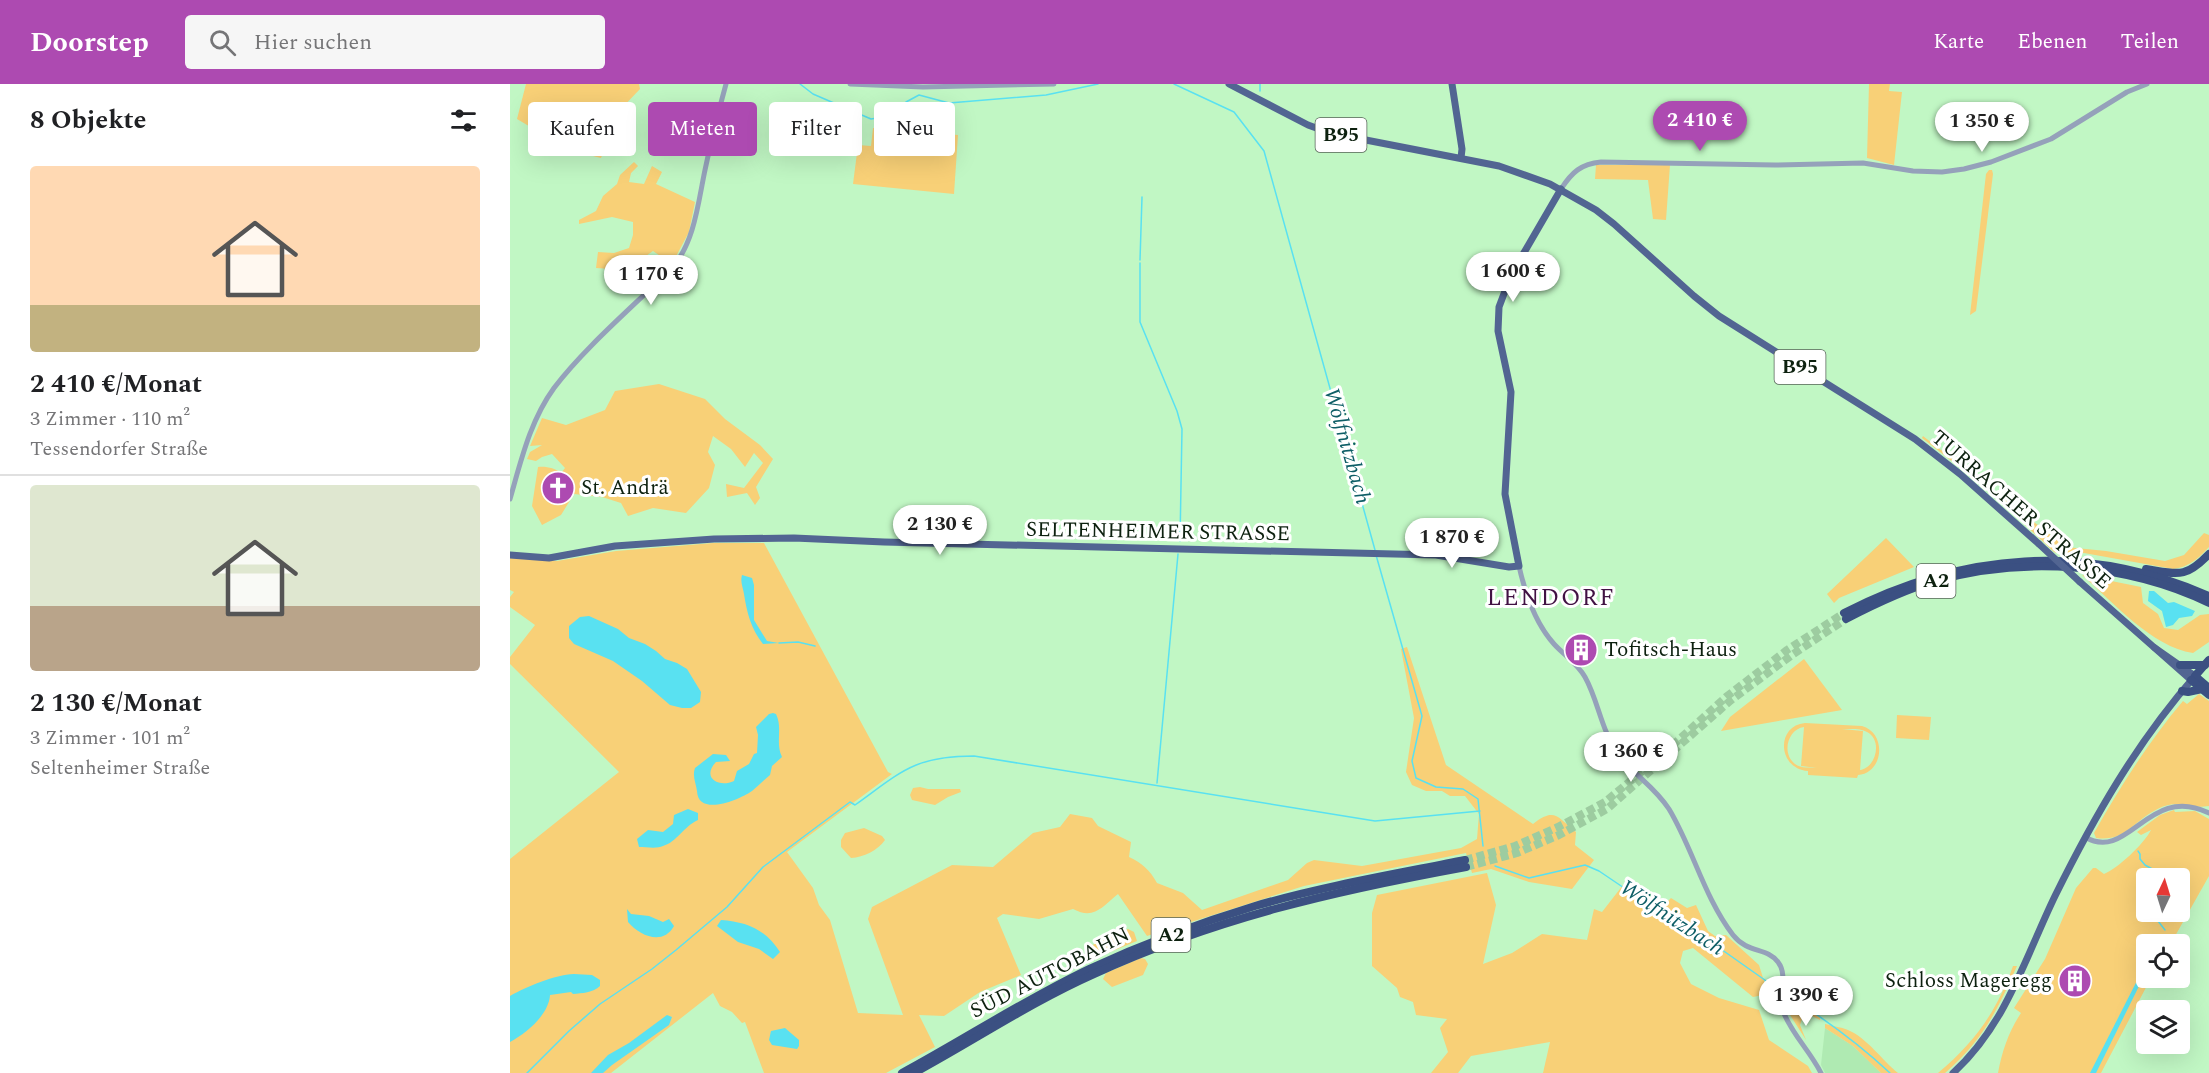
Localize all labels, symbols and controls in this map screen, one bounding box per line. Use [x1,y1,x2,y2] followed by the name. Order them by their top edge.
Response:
[185,15,605,69] search box
[30,21,149,64] text: Doorstep
[206,26,239,59] icon: search
[254,26,372,59] text: Hier suchen
[1933,26,1984,58] text: Karte
[2017,26,2088,58] text: Ebenen
[2121,26,2179,58] text: Teilen
[30,100,146,140] text: 8 Objekte
[1645,101,1755,152] pin: 2 410 €
[528,102,636,156] chip: Kaufen
[648,102,757,156] chip: Mieten
[769,102,862,156] chip: Filter
[874,102,955,156] chip: Neu
[1927,102,2037,153] pin: 1 350 €
[447,104,480,137] icon: filters
[1667,105,1733,135] text: 2 410 €
[1949,106,2015,136] text: 1 350 €
[1316,118,1366,152] road number: B95
[201,205,309,313] icon: home
[1458,252,1568,303] pin: 1 600 €
[596,255,706,306] pin: 1 170 €
[1480,256,1546,286] text: 1 600 €
[618,259,684,289] text: 1 170 €
[1774,350,1826,384] road number: B95
[30,364,202,404] text: 2 410 €/Monat
[1315,384,1379,508] water label: Wölfnitzbach
[30,404,190,434] text: 3 Zimmer · 110 m²
[1924,422,2118,598] street label: TURRACHER STRASSE
[30,434,208,464] text: Tessendorfer Straße
[540,470,576,506] church icon: St. Andrä
[581,472,670,504] place label: St. Andrä
[885,505,995,556] pin: 2 130 €
[907,509,973,539] text: 2 130 €
[1026,514,1290,550] street label: SELTENHEIMER STRASSE
[1397,518,1507,569] pin: 1 870 €
[1419,522,1485,552] text: 1 870 €
[201,524,309,632] icon: home
[1916,564,1956,598] road number: A2
[1487,580,1615,616] district label: LENDORF
[1563,632,1599,668] building icon: Tofitsch-Haus
[1604,634,1737,666] place label: Tofitsch-Haus
[30,683,202,723] text: 2 130 €/Monat
[30,723,190,753] text: 3 Zimmer · 101 m²
[1576,732,1686,783] pin: 1 360 €
[1598,736,1664,766] text: 1 360 €
[30,753,210,783] text: Seltenheimer Straße
[2136,868,2190,922] north arrow
[2136,868,2190,1054] map controls
[1613,872,1731,964] water label: Wölfnitzbach
[1152,918,1190,952] road number: A2
[965,919,1135,1027] street label: SÜD AUTOBAHN
[2136,934,2190,988] button: locate
[2057,963,2093,999] building icon: Schloss Mageregg
[1885,965,2052,997] place label: Schloss Mageregg
[1751,976,1861,1027] pin: 1 390 €
[1773,980,1839,1010] text: 1 390 €
[2136,1000,2190,1054] button: layers

